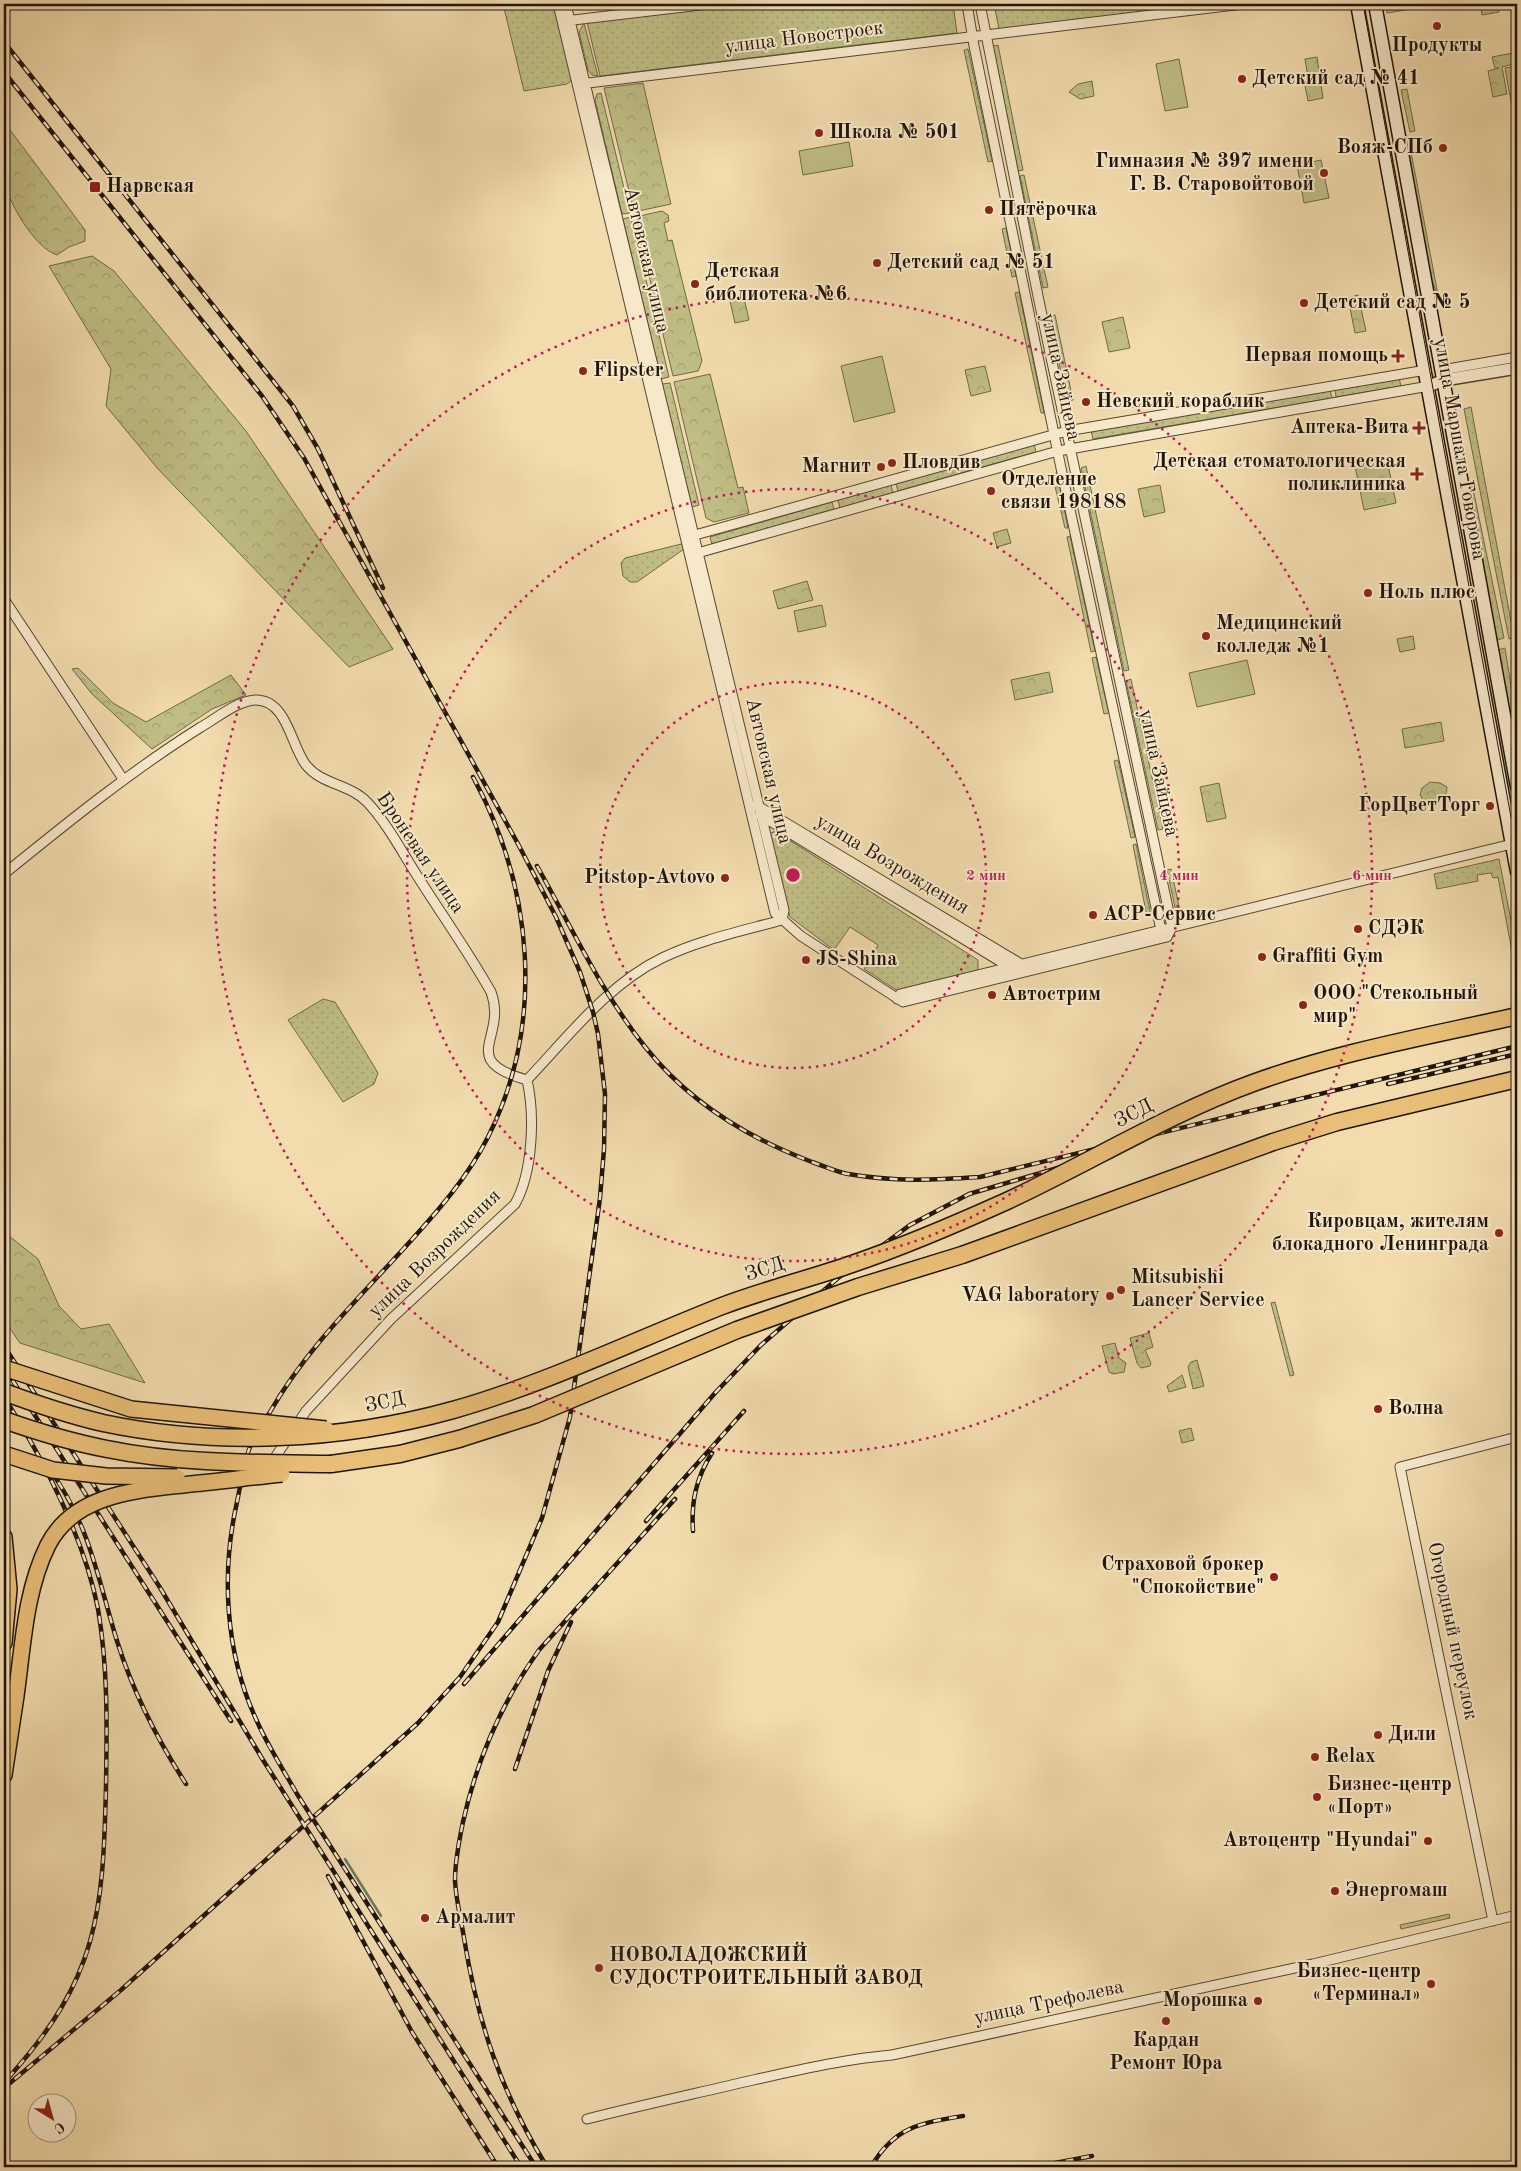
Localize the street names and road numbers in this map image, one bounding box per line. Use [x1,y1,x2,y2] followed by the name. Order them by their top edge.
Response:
[724,18,884,58] street label: улица Новостроек
[619,185,673,335] street label: Автовская улица
[1037,312,1083,443] street label: улица Зайцева
[1430,336,1488,562] street label: улица Маршала Говорова
[741,696,795,846] street label: Автовская улица
[1135,708,1181,839] street label: улица Зайцева
[372,789,468,917] street label: Броневая улица
[812,811,972,919] street label: улица Возрождения
[1111,1096,1157,1132] street label: ЗСД
[365,1186,505,1322] street label: улица Возрождения
[743,1254,788,1286] street label: ЗСД
[363,1389,407,1417] street label: ЗСД
[1423,1540,1481,1722] street label: Огородный переулок
[972,1977,1126,2029] street label: улица Трефолева

